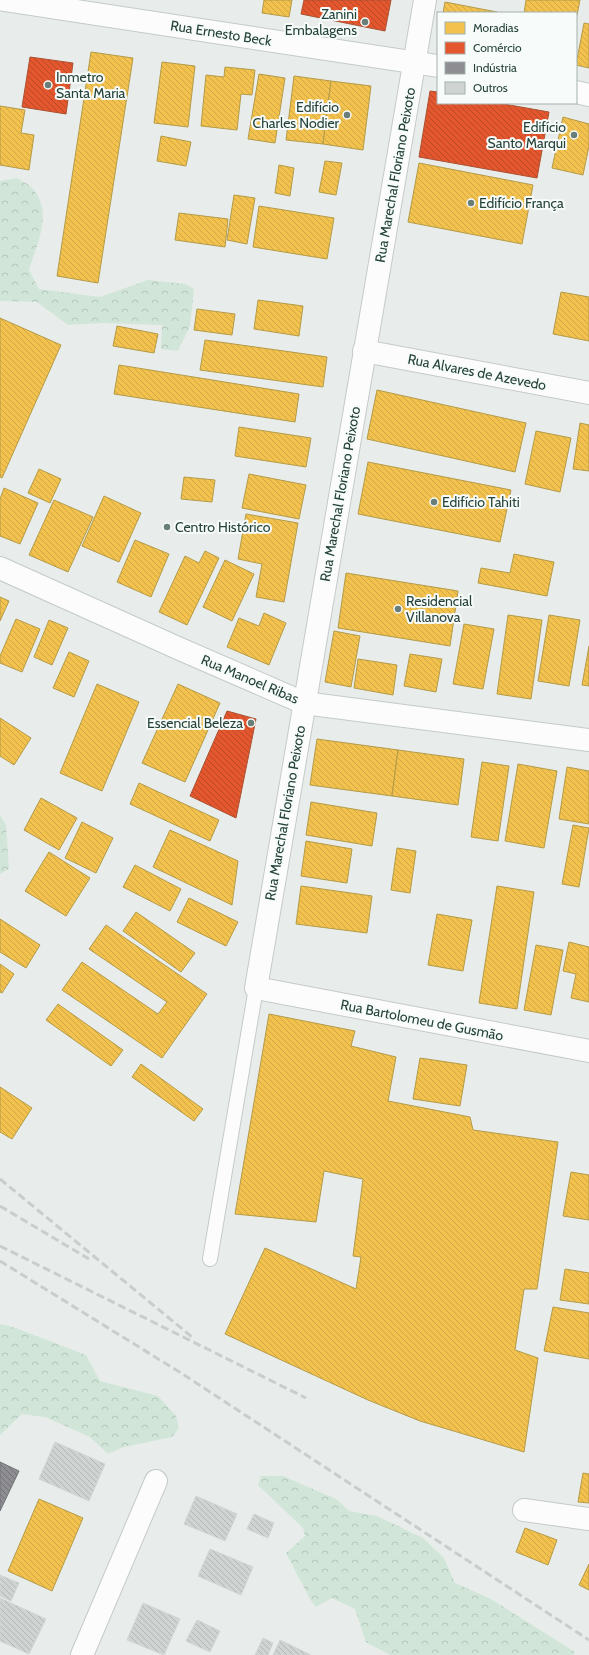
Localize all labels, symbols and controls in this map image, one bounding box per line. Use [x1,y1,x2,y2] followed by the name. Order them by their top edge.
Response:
[285,5,357,39] place label: Zanini Embalagens
[437,12,577,104] legend
[169,16,273,50] street label: Rua Ernesto Beck
[360,17,370,27] marker: Zanini Embalagens
[473,20,519,35] text: Moradias
[473,40,522,55] text: Comércio
[473,60,517,75] text: Indústria
[56,68,126,102] place label: Inmetro Santa Maria
[43,80,53,90] marker: Inmetro Santa Maria
[473,80,508,95] text: Outros
[371,86,419,264] street label: Rua Marechal Floriano Peixoto
[253,98,340,132] place label: Edifício Charles Nodier
[342,110,352,120] marker: Edifício Charles Nodier
[488,118,566,152] place label: Edifício Santo Marqui
[569,130,579,140] marker: Edifício Santo Marqui
[479,194,564,212] place label: Edifício França
[466,198,476,208] marker: Edifício França
[406,350,548,394] street label: Rua Alvares de Azevedo
[316,405,364,583] street label: Rua Marechal Floriano Peixoto
[442,493,520,511] place label: Edifício Tahiti
[429,497,439,507] marker: Edifício Tahiti
[175,518,271,536] place label: Centro Histórico
[162,522,172,532] marker: Centro Histórico
[406,592,473,626] place label: Residencial Villanova
[393,604,403,614] marker: Residencial Villanova
[199,650,302,708] street label: Rua Manoel Ribas
[147,714,243,732] place label: Essencial Beleza
[246,718,256,728] marker: Essencial Beleza
[261,724,309,902] street label: Rua Marechal Floriano Peixoto
[339,995,505,1045] street label: Rua Bartolomeu de Gusmão

